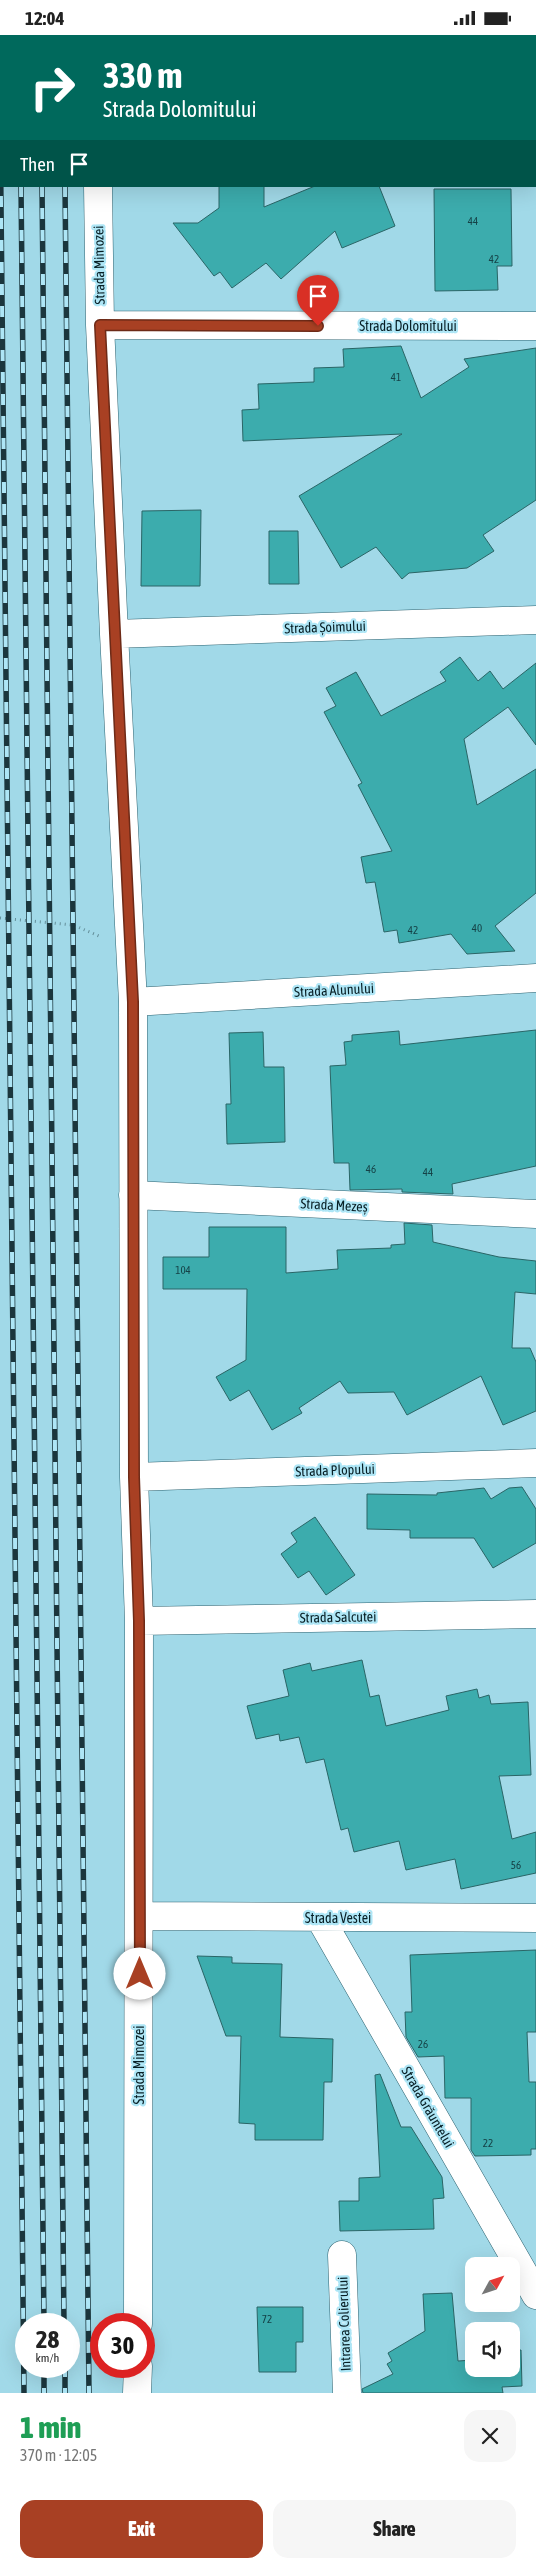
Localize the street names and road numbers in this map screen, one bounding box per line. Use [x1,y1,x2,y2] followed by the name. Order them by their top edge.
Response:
[90,225,108,305] street label: Strada Mimozei
[359,318,457,334] street label: Strada Dolomitului
[284,618,366,636] street label: Strada Șoimului
[294,980,374,1000] street label: Strada Alunului
[300,1195,368,1215] street label: Strada Mezeș
[295,1461,375,1479] street label: Strada Plopului
[300,1608,376,1626] street label: Strada Salcutei
[305,1910,371,1926] street label: Strada Vestei
[131,2026,147,2104] street label: Strada Mimozei
[398,2064,458,2150] street label: Strada Grăuntelui
[334,2277,354,2371] street label: Intrarea Colierului

